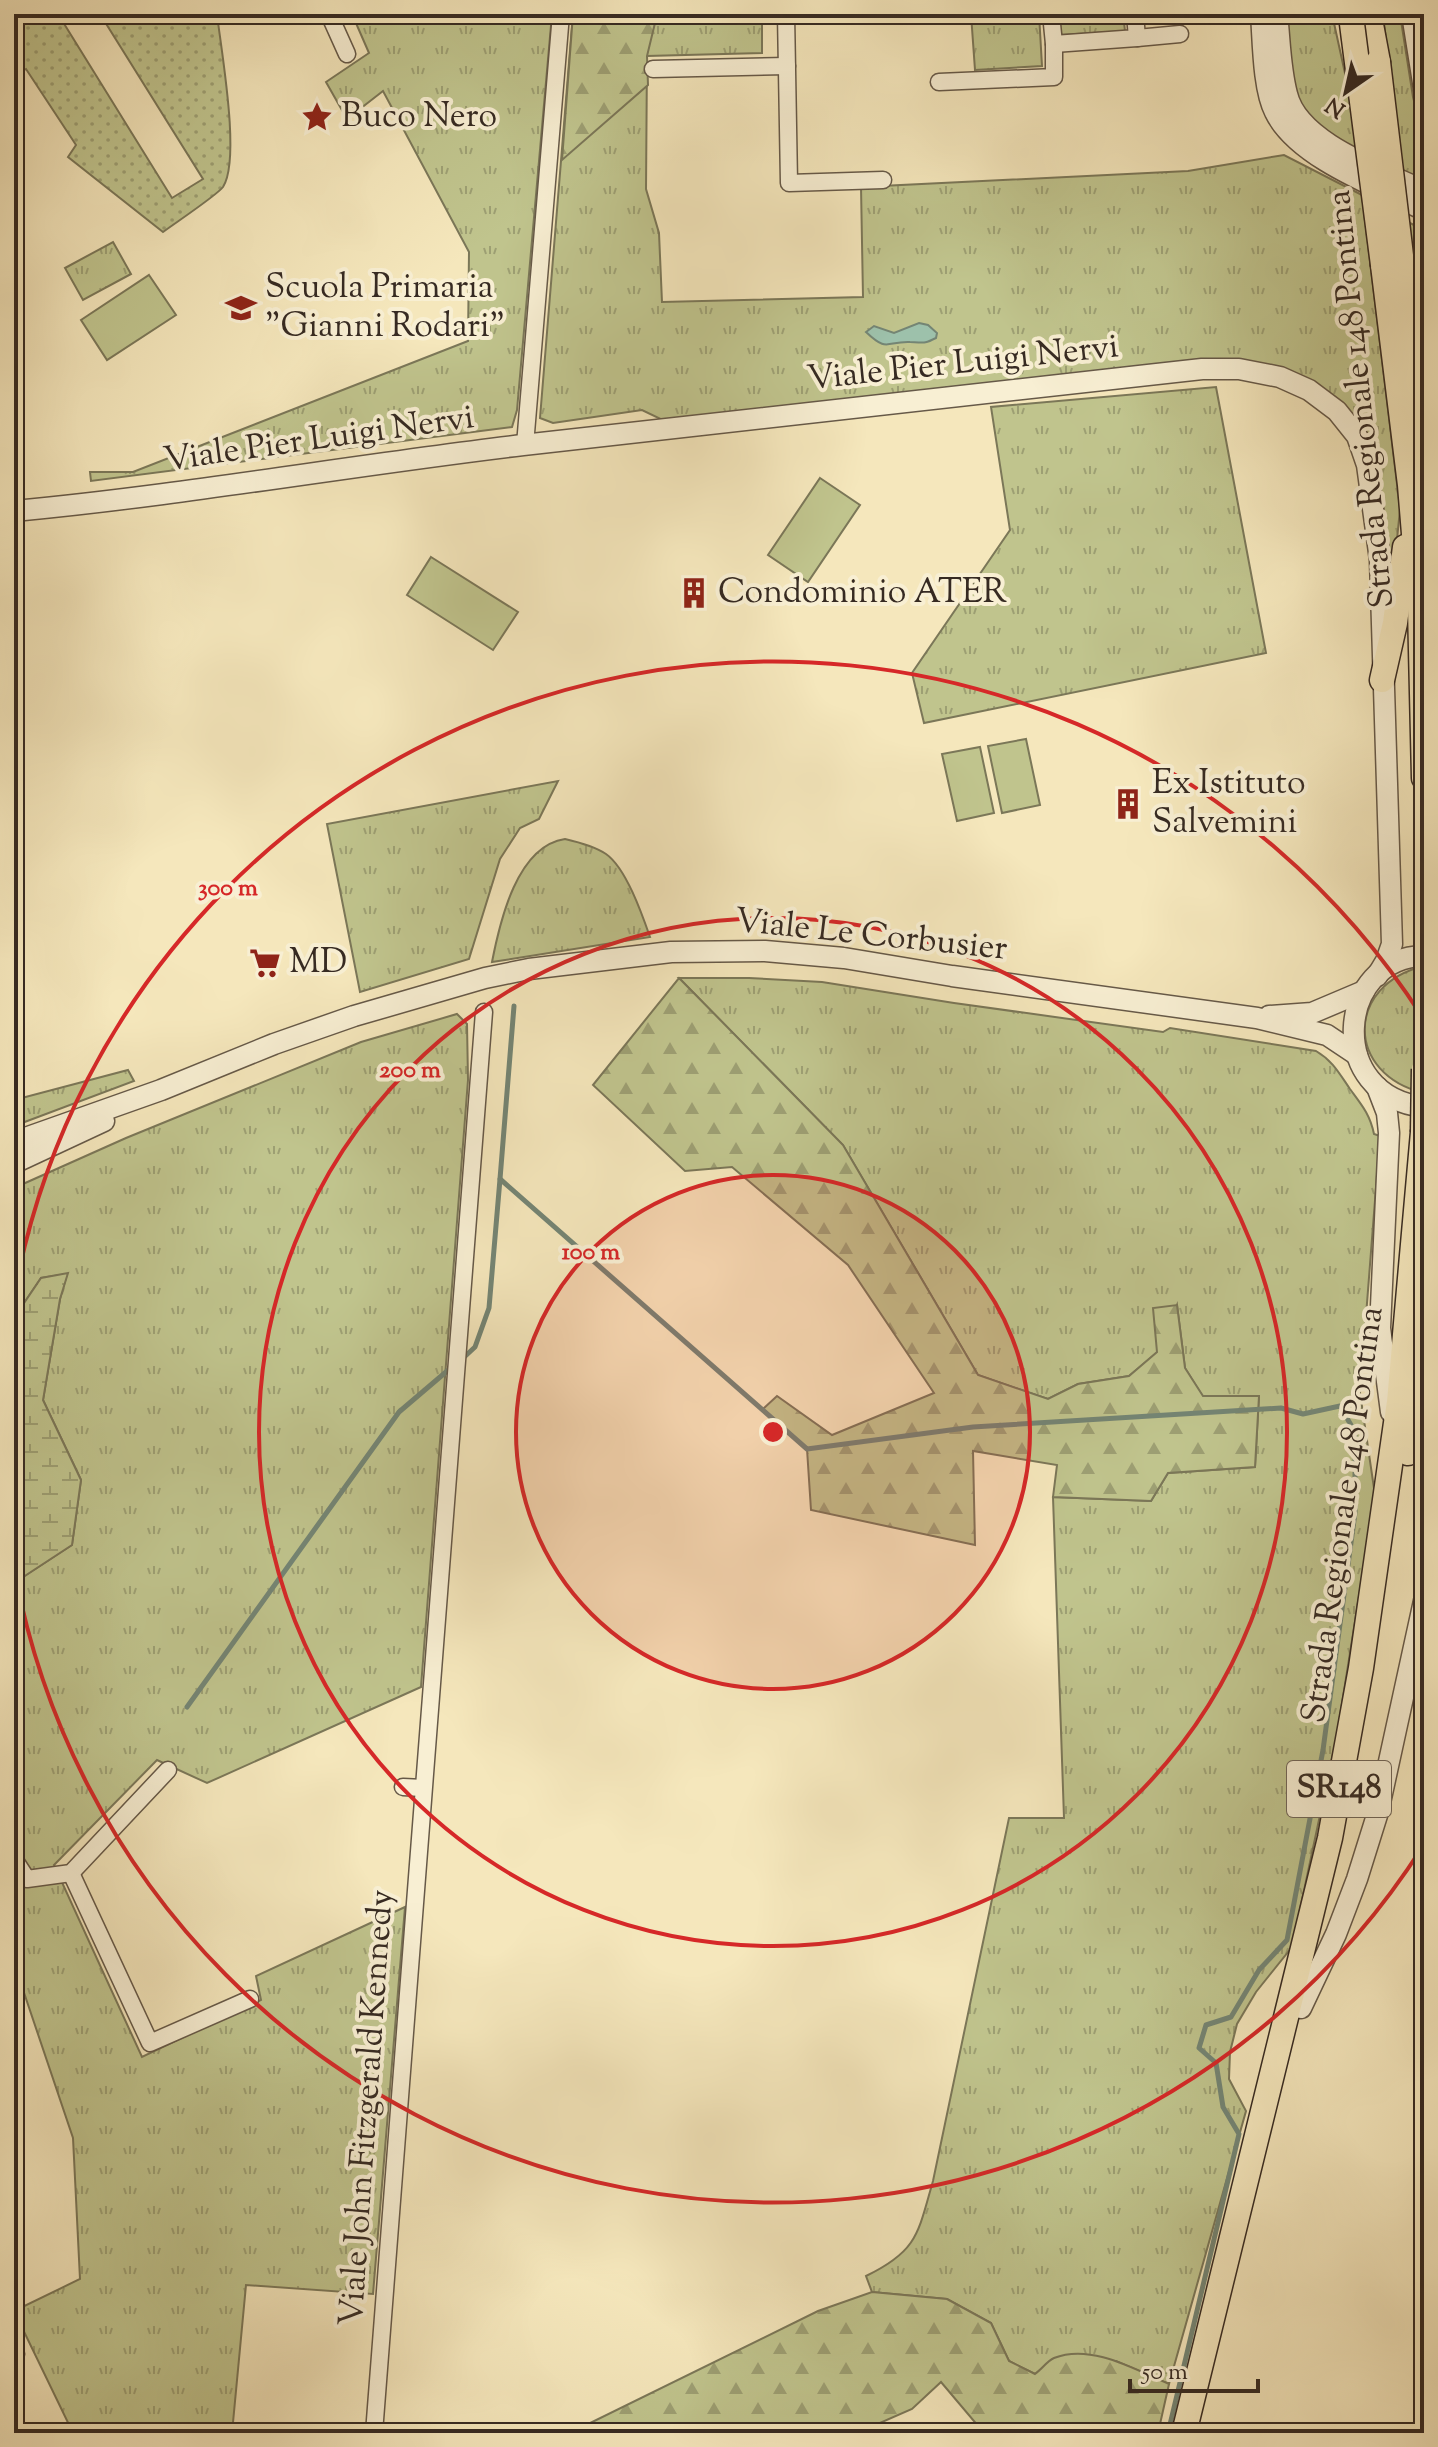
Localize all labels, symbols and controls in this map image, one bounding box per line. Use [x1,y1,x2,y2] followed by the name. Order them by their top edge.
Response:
[1306,52,1386,132] north arrow
[1320,88,1353,124] text: N
[341,93,497,142] place label: Buco Nero
[300,100,334,134] place icon: Buco Nero
[1316,188,1408,610] street label: Strada Regionale 148 Pontina
[265,264,505,352] place label: Scuola Primaria "Gianni Rodari"
[224,291,258,325] school or university icon: Scuola Primaria "Gianni Rodari"
[805,323,1121,405] street label: Viale Pier Luigi Nervi
[161,394,477,486] street label: Viale Pier Luigi Nervi
[718,569,1008,618] place label: Condominio ATER
[677,576,711,610] building icon: Condominio ATER
[1152,760,1305,848] place label: Ex Istituto Salvemini
[1111,787,1145,821] building icon: Ex Istituto Salvemini
[198,872,258,906] text: 300 m
[732,897,1010,975] street label: Viale Le Corbusier
[289,939,347,988] place label: MD
[248,946,282,980] supermarket icon: MD
[379,1054,441,1088] text: 200 m
[562,1236,620,1270] text: 100 m
[1291,1304,1397,1726] street label: Strada Regionale 148 Pontina
[759,1418,787,1446] centre of rings
[1287,1761,1391,1817] road number: SR148
[328,1888,408,2328] street label: Viale John Fitzgerald Kennedy
[1130,2343,1258,2393] scale bar
[1140,2356,1188,2390] text: 50 m

